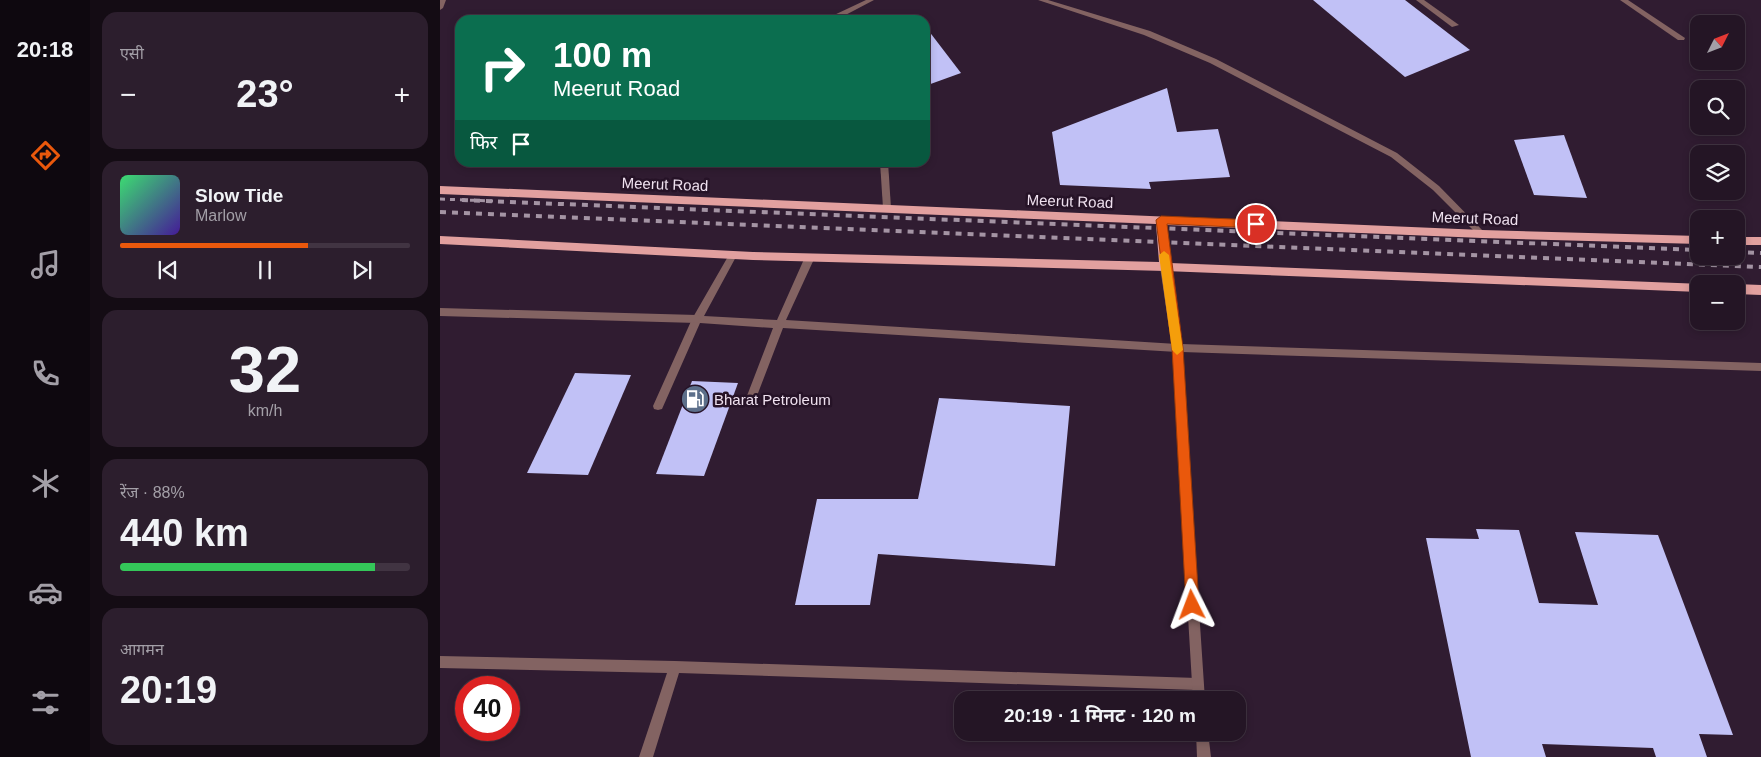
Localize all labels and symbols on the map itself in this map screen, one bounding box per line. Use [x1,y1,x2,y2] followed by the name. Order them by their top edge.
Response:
[1690,15,1745,70] north arrow
[621,174,709,194] street label: Meerut Road
[1026,191,1114,211] street label: Meerut Road
[1235,203,1277,245] pin
[1431,208,1519,228] street label: Meerut Road
[680,384,710,414] fuel station icon: Bharat Petroleum
[714,391,831,408] place label: Bharat Petroleum
[1165,578,1217,630] position arrow
[455,676,520,741] speed limit sign: 40

